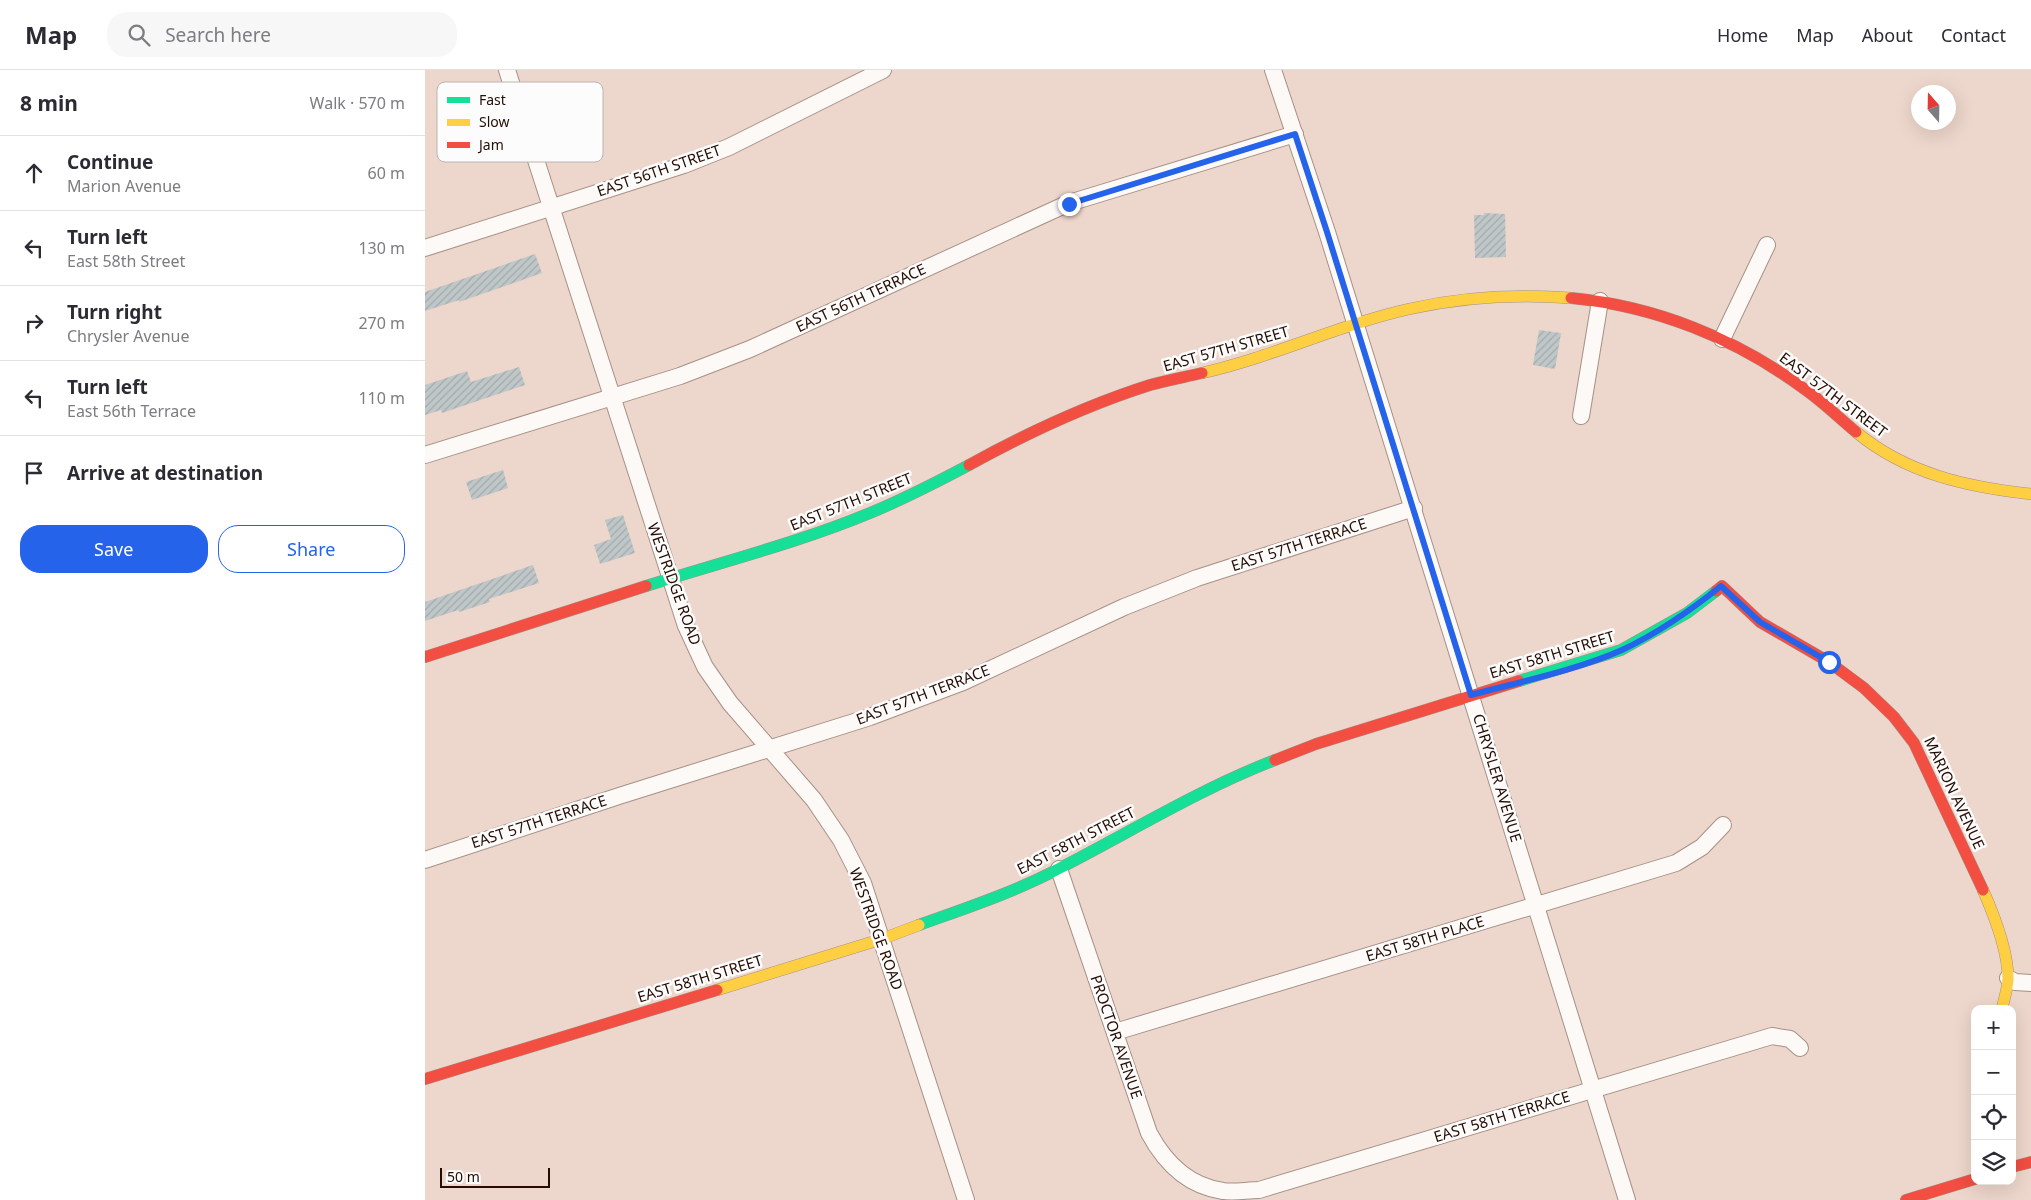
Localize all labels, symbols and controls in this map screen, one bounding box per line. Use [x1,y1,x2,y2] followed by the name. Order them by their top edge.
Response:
[107,12,457,57] search box
[25,18,77,51] text: Map
[125,21,153,49] icon: search
[165,22,271,48] text: Search here
[1717,23,1768,47] text: Home
[1796,23,1834,47] text: Map
[1862,23,1913,47] text: About
[1941,23,2006,47] text: Contact
[437,82,603,162] legend
[1911,85,1956,130] north arrow
[20,89,78,117] text: 8 min
[479,90,506,109] text: Fast
[310,92,405,114] text: Walk · 570 m
[479,112,510,131] text: Slow
[477,135,504,154] text: Jam
[594,139,724,201] street label: EAST 56TH STREET
[67,149,153,175] text: Continue
[20,159,48,187] icon: ahead
[368,162,405,184] text: 60 m
[67,175,181,197] text: Marion Avenue
[1058,193,1081,216] route end
[67,224,148,250] text: Turn left
[20,234,48,262] icon: left
[358,237,405,259] text: 130 m
[67,250,185,272] text: East 58th Street
[792,258,929,336] street label: EAST 56TH TERRACE
[67,299,162,325] text: Turn right
[20,309,48,337] icon: right
[358,312,405,334] text: 270 m
[1161,320,1292,376] street label: EAST 57TH STREET
[67,325,190,347] text: Chrysler Avenue
[1776,347,1892,442] street label: EAST 57TH STREET
[67,374,148,400] text: Turn left
[20,384,48,412] icon: left
[358,387,405,409] text: 110 m
[67,400,196,422] text: East 56th Terrace
[20,459,48,487] icon: arrive
[67,460,263,486] text: Arrive at destination
[787,467,915,535] street label: EAST 57TH STREET
[1228,513,1369,575] street label: EAST 57TH TERRACE
[644,520,706,648] street label: WESTRIDGE ROAD
[20,525,208,573] button: Save
[218,525,405,573] button: Share
[1487,625,1617,683] street label: EAST 58TH STREET
[1818,651,1841,674] route start
[853,659,992,729] street label: EAST 57TH TERRACE
[1469,711,1527,844] street label: CHRYSLER AVENUE
[1920,733,1990,852] street label: MARION AVENUE
[468,790,609,852] street label: EAST 57TH TERRACE
[1013,801,1139,878] street label: EAST 58TH STREET
[846,865,908,993] street label: WESTRIDGE ROAD
[1363,911,1486,966] street label: EAST 58TH PLACE
[635,949,765,1007] street label: EAST 58TH STREET
[1086,972,1148,1101] street label: PROCTOR AVENUE
[1971,1005,2016,1185] map controls
[1971,1005,2016,1050] button: +
[1971,1050,2016,1095] button: −
[1431,1086,1572,1146] street label: EAST 58TH TERRACE
[1971,1095,2016,1140] button: locate
[1971,1140,2016,1185] button: layers
[440,1165,550,1188] scale bar
[447,1167,480,1186] text: 50 m

